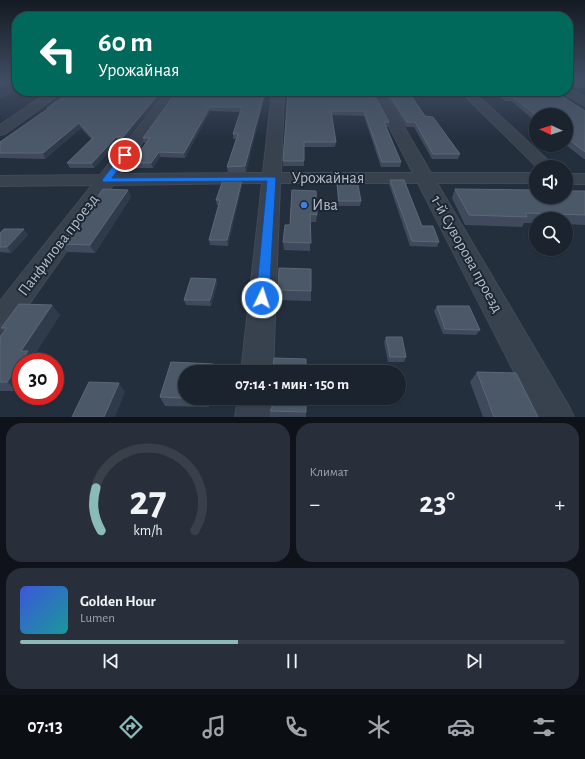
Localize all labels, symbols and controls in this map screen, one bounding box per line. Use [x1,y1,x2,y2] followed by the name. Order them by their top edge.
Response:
[32,28,84,80] icon: left
[98,29,153,57] text: 60 m
[98,62,179,80] text: Урожайная
[529,108,573,152] north arrow
[529,108,573,256] map controls
[108,138,142,172] pin
[114,144,136,166] icon: arrive
[529,160,573,204] button: sound
[292,170,364,186] street label: Урожайная
[15,191,101,299] street label: Панфилова проезд
[427,193,506,316] street label: 1-й Суворова проезд
[312,197,338,213] place label: Ива
[299,200,309,210] marker: Ива
[529,212,573,256] button: search
[241,277,283,319] position arrow
[12,353,64,405] speed limit sign: 30
[235,377,349,392] text: 07:14 · 1 мин · 150 m
[310,466,348,479] text: Климат
[129,480,167,521] text: 27
[419,488,455,518] text: 23°
[310,493,320,515] text: −
[554,493,565,515] text: +
[133,523,162,537] text: km/h
[80,594,156,609] text: Golden Hour
[80,612,115,625] text: Lumen
[100,650,122,672] icon: previous
[281,650,303,672] icon: pause
[463,650,485,672] icon: next
[117,713,145,741] icon: directions
[200,713,228,741] icon: music
[282,713,310,741] icon: phone
[365,713,393,741] icon: climate
[447,713,475,741] icon: car
[530,713,558,741] icon: filters
[27,718,63,736] text: 07:13

